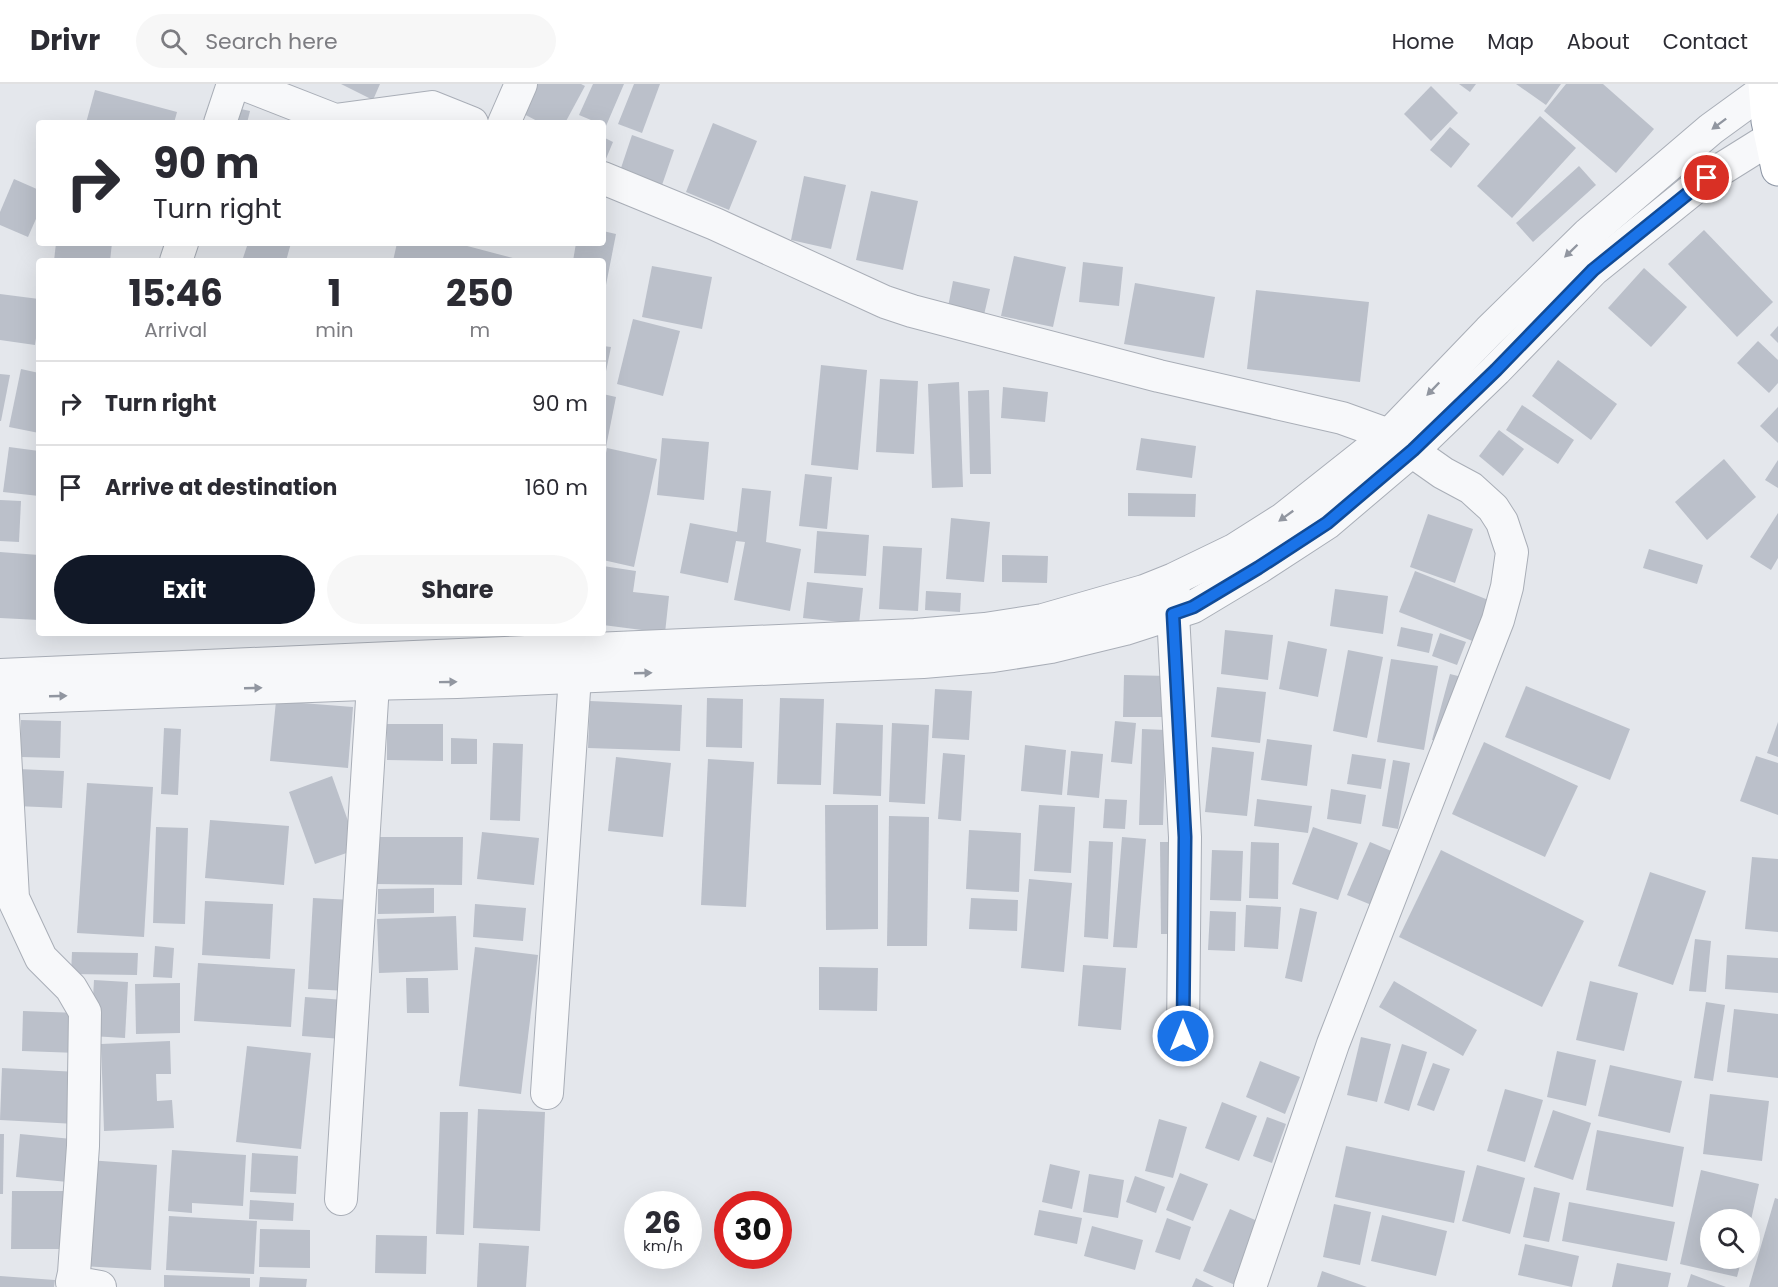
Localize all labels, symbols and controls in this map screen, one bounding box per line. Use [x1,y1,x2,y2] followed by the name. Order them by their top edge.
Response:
[136,14,556,68] search box
[30,21,100,60] text: Drivr
[157,25,190,58] icon: search
[205,26,338,57] text: Search here
[1392,27,1454,56] text: Home
[1487,27,1534,56] text: Map
[1567,27,1630,56] text: About
[1663,27,1748,56] text: Contact
[1711,118,1727,130] one-way arrow
[153,134,260,193] text: 90 m
[54,144,132,222] icon: right
[1681,152,1732,203] pin
[1690,161,1723,194] icon: arrive
[153,190,282,227] text: Turn right
[1563,244,1578,258] one-way arrow
[128,268,223,319] text: 15:46
[328,268,341,319] text: 1
[446,268,514,319] text: 250
[144,316,207,344] text: Arrival
[315,316,354,344] text: min
[470,316,490,344] text: m
[1426,382,1440,397] one-way arrow
[54,387,87,420] icon: right
[105,388,216,419] text: Turn right
[532,388,588,419] text: 90 m
[54,471,87,504] icon: arrive
[105,472,337,503] text: Arrive at destination
[525,472,588,503] text: 160 m
[1278,510,1294,523] one-way arrow
[54,555,315,624] button: Exit
[327,555,588,624] button: Share
[633,669,652,678] one-way arrow
[439,677,458,687] one-way arrow
[244,683,263,693] one-way arrow
[49,691,68,700] one-way arrow
[1151,1004,1215,1068] position arrow
[714,1191,792,1269] speed limit sign: 30
[645,1201,681,1244] text: 26
[1700,1209,1760,1269] map controls
[1700,1209,1760,1269] button: search
[643,1235,683,1256] text: km/h

